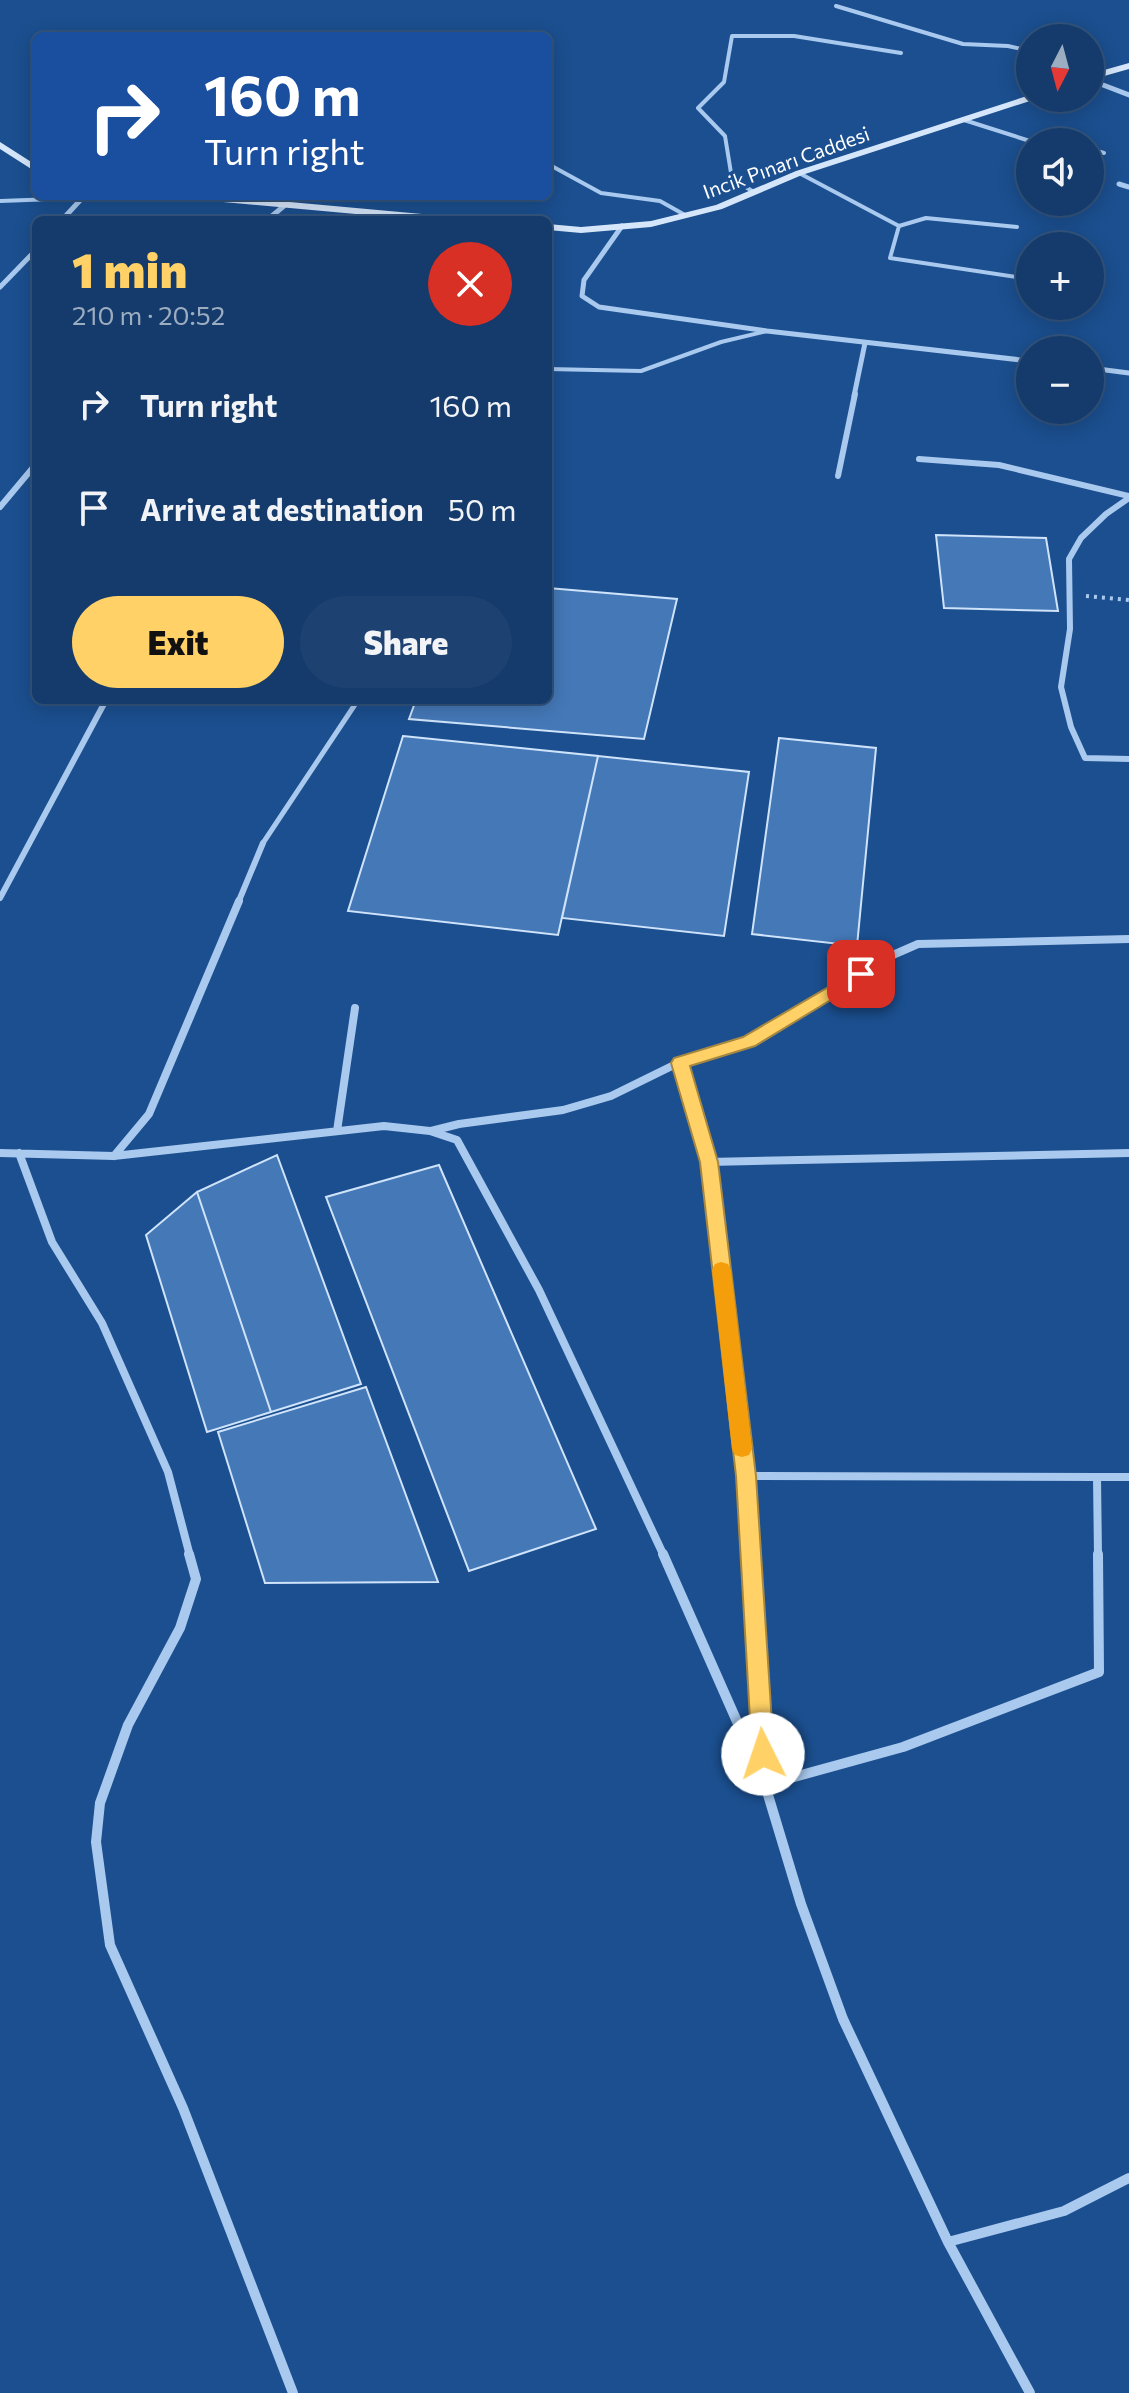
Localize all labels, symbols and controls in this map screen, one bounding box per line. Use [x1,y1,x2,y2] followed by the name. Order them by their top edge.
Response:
[1016,24,1104,112] north arrow
[1016,24,1104,424] map controls
[204,59,361,128] text: 160 m
[72,64,176,168] icon: right
[699,121,873,203] street label: Incik Pınarı Caddesi
[204,128,365,172] text: Turn right
[1016,128,1104,216] button: sound
[1016,232,1104,320] button: +
[72,239,187,298] text: 1 min
[428,242,512,326] button: close
[72,299,225,330] text: 210 m · 20:52
[1016,336,1104,424] button: −
[72,382,116,426] icon: right
[140,386,277,423] text: Turn right
[429,386,512,423] text: 160 m
[72,486,116,530] icon: arrive
[140,490,424,527] text: Arrive at destination
[448,490,516,527] text: 50 m
[72,596,284,688] button: Exit
[300,596,512,688] button: Share
[827,940,895,1008] pin
[839,952,883,996] icon: arrive
[721,1712,805,1796] position arrow

